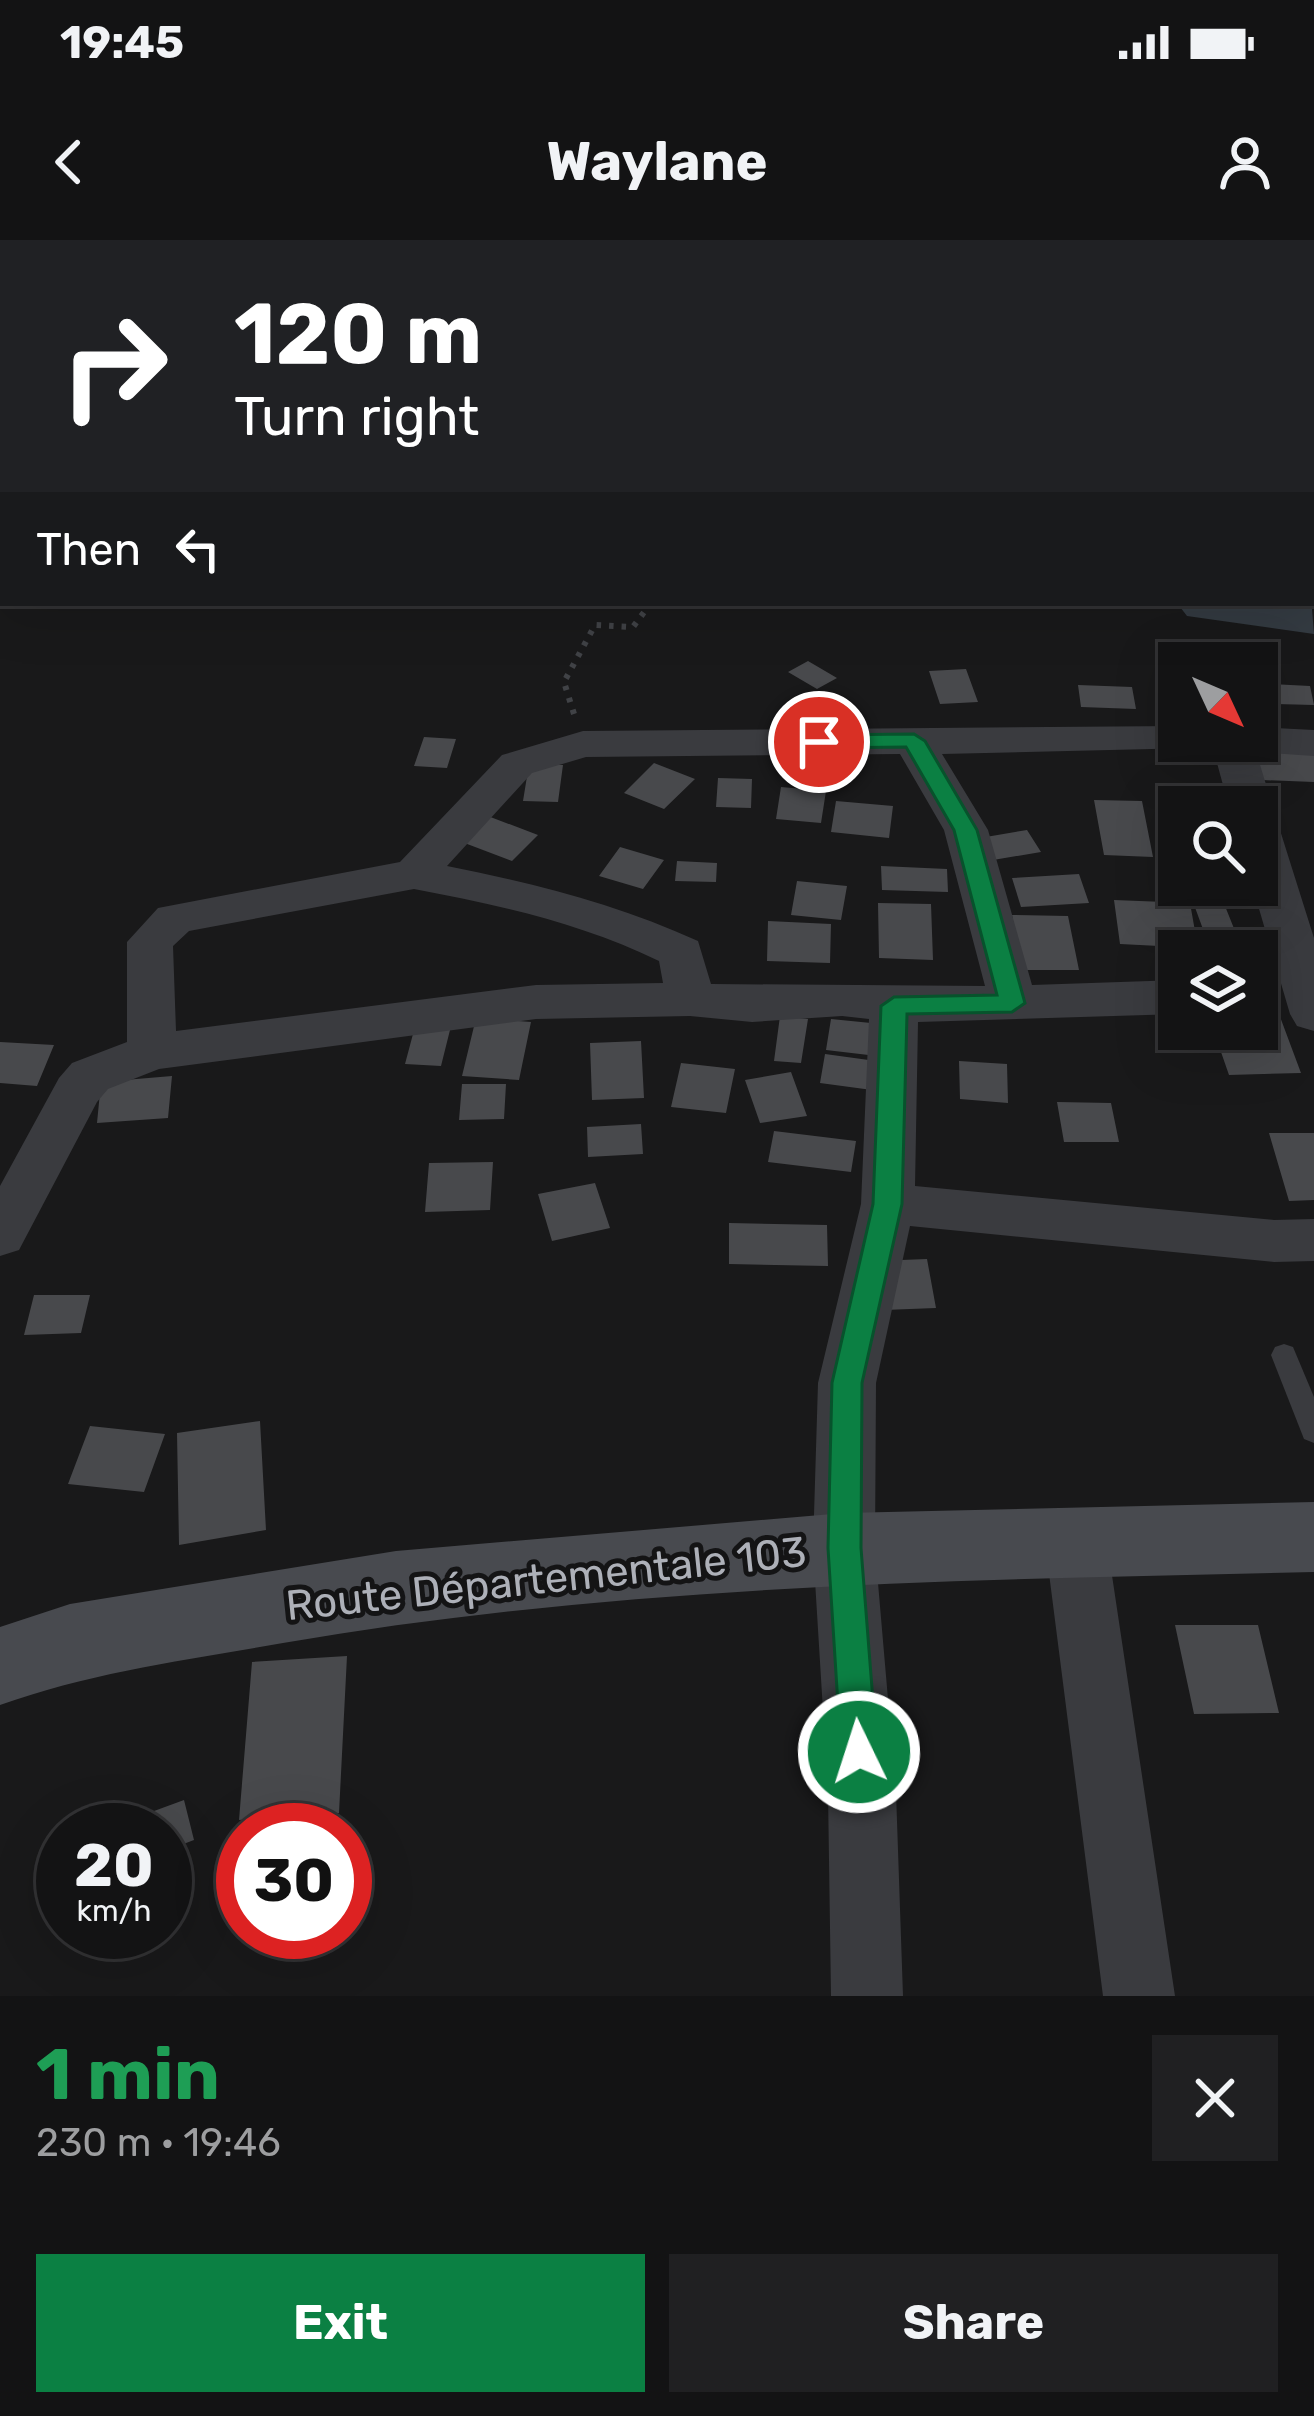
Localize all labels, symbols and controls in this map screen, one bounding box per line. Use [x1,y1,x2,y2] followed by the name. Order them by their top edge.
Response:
[60,16,184,69] text: 19:45
[36,129,102,195] icon: back
[1212,129,1278,195] icon: person
[546,130,768,194] text: Waylane
[234,284,482,384] text: 120 m
[36,288,192,444] icon: right
[234,385,479,449] text: Turn right
[165,516,231,582] icon: left
[36,523,141,576] text: Then
[1158,642,1278,762] north arrow
[1158,642,1278,1050] map controls
[768,691,870,793] pin
[786,709,852,775] icon: arrive
[1158,786,1278,906] button: search
[1158,930,1278,1050] button: layers
[283,1527,809,1631] street label: Route Départementale 103
[796,1689,922,1815] position arrow
[216,1803,372,1959] speed limit sign: 30
[74,1830,154,1901] text: 20
[77,1893,151,1929] text: km/h
[36,2032,220,2117] text: 1 min
[1152,2035,1278,2161] button: close
[36,2120,281,2166] text: 230 m · 19:46
[36,2254,645,2392] button: Exit
[669,2254,1278,2392] button: Share

